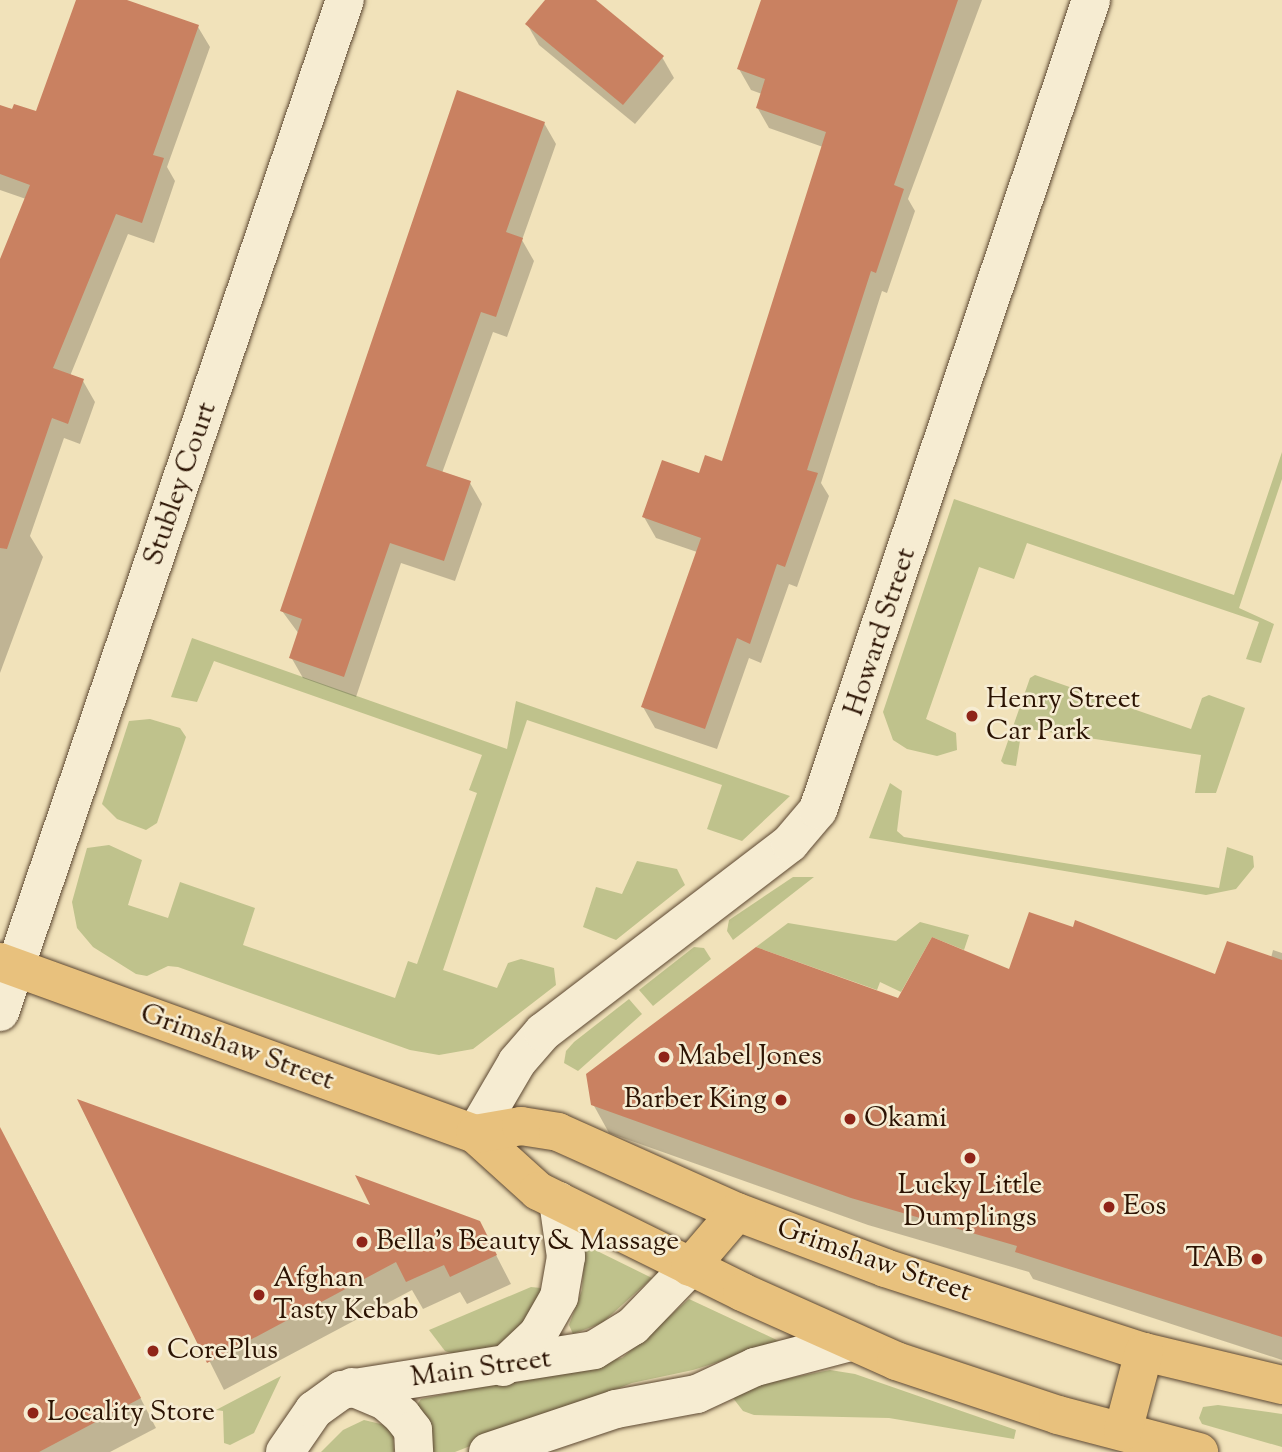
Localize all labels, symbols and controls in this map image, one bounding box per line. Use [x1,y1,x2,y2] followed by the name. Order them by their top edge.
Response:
[137,398,225,570] street label: Stubley Court
[838,544,924,720] street label: Howard Street
[986,683,1140,749] place label: Henry Street Car Park
[964,708,980,724] marker: Henry Street Car Park
[136,997,338,1099] street label: Grimshaw Street
[678,1040,822,1074] place label: Mabel Jones
[656,1049,672,1065] marker: Mabel Jones
[624,1083,767,1117] place label: Barber King
[773,1092,789,1108] marker: Barber King
[864,1102,947,1136] place label: Okami
[842,1111,858,1127] marker: Okami
[962,1150,978,1166] marker: Lucky Little Dumplings
[898,1169,1042,1235] place label: Lucky Little Dumplings
[1123,1190,1166,1224] place label: Eos
[1101,1199,1117,1215] marker: Eos
[772,1212,976,1310] street label: Grimshaw Street
[376,1225,679,1259] place label: Bella's Beauty & Massage
[354,1234,370,1250] marker: Bella's Beauty & Massage
[1185,1242,1243,1276] place label: TAB
[1249,1251,1265,1267] marker: TAB
[273,1262,419,1328] place label: Afghan Tasty Kebab
[251,1287,267,1303] marker: Afghan Tasty Kebab
[167,1334,278,1368] place label: CorePlus
[145,1343,161,1359] marker: CorePlus
[409,1343,553,1395] street label: Main Street
[47,1396,215,1430] place label: Locality Store
[25,1405,41,1421] marker: Locality Store

